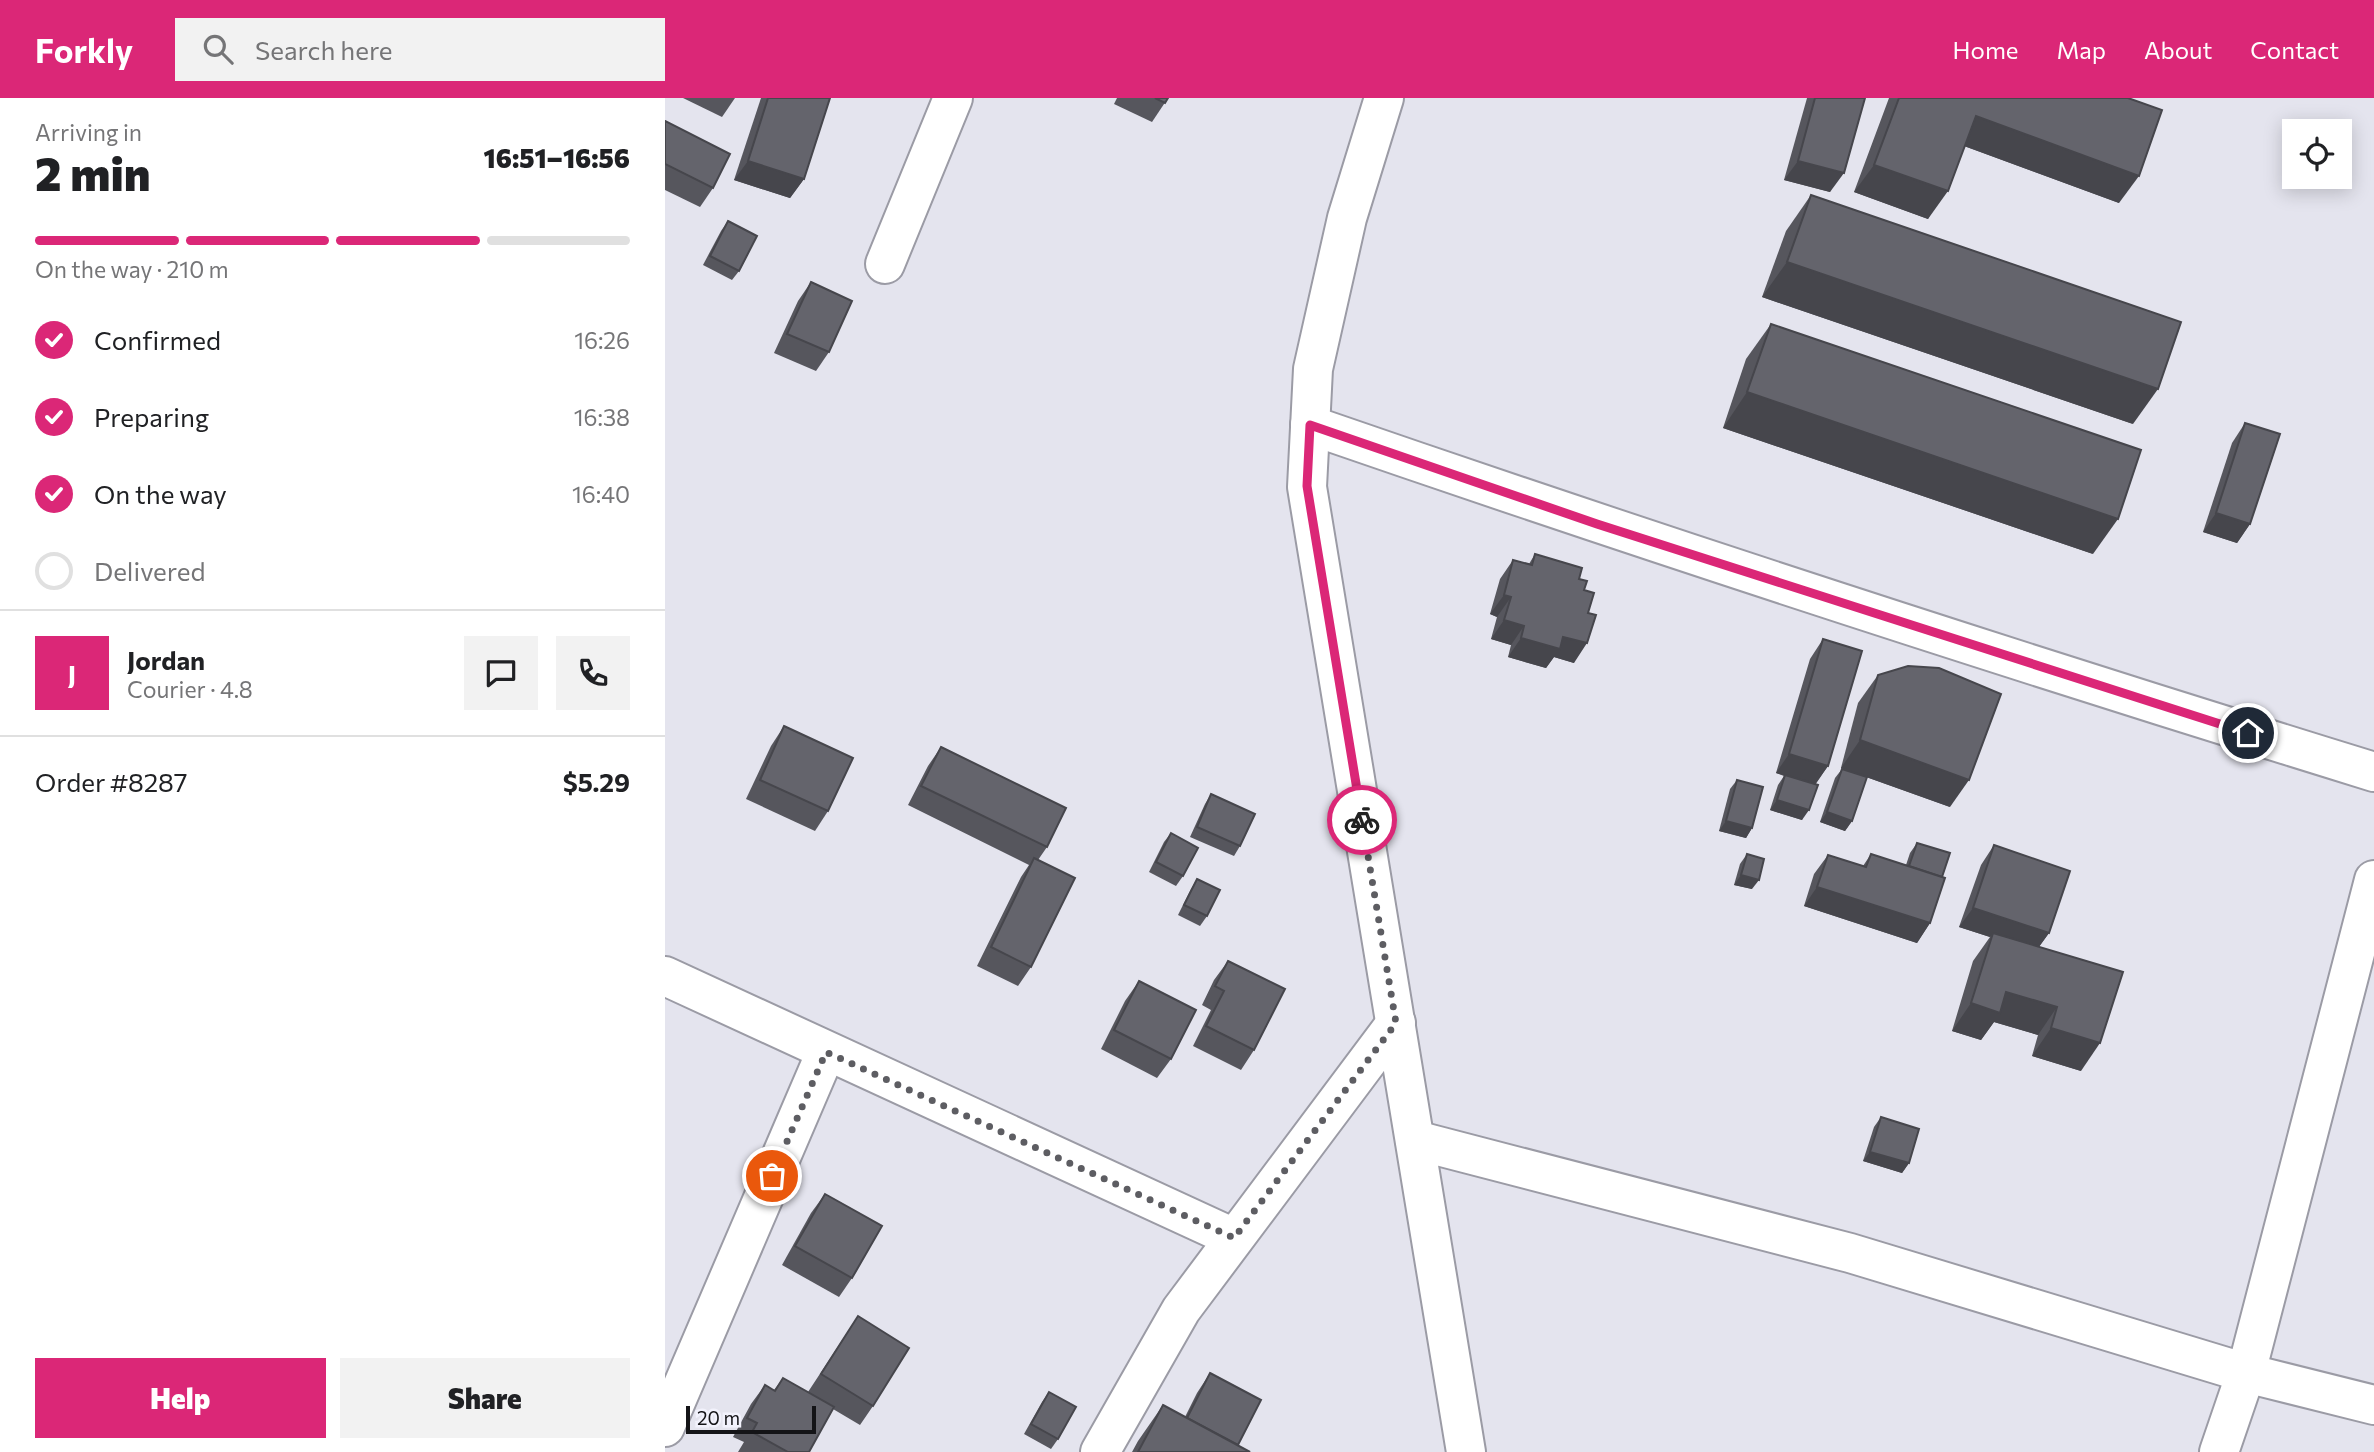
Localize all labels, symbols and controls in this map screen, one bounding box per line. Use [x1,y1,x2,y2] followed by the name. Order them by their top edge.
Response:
[175,18,665,81] search box
[35,29,133,70] text: Forkly
[199,30,237,68] icon: search
[255,34,393,65] text: Search here
[1953,35,2019,64] text: Home
[2057,35,2106,64] text: Map
[2144,35,2212,64] text: About
[2250,35,2339,64] text: Contact
[35,118,142,146] text: Arriving in
[2282,119,2352,189] map controls
[2282,119,2352,189] button: locate
[484,142,630,173] text: 16:51–16:56
[35,144,151,200] text: 2 min
[35,255,229,283] text: On the way · 210 m
[35,321,73,359] icon: check
[94,324,221,355] text: Confirmed
[574,326,630,354] text: 16:26
[35,398,73,436] icon: check
[94,401,209,432] text: Preparing
[574,403,630,431] text: 16:38
[35,475,73,513] icon: check
[94,478,227,509] text: On the way
[572,480,630,508] text: 16:40
[94,555,205,586] text: Delivered
[464,636,538,710] button: chat
[556,636,630,710] button: phone
[127,644,205,675] text: Jordan
[68,658,76,689] text: J
[127,675,253,703] text: Courier · 4.8
[2218,703,2278,763] pin
[2229,714,2267,752] icon: home
[35,766,188,797] text: Order #8287
[563,766,630,797] text: $5.29
[1327,785,1397,855] courier
[1343,801,1381,839] icon: bike
[742,1146,802,1206] pin
[753,1157,791,1195] icon: bag
[35,1358,326,1438] button: Help
[340,1358,630,1438] button: Share
[686,1403,815,1435] scale bar
[697,1406,740,1429] text: 20 m

